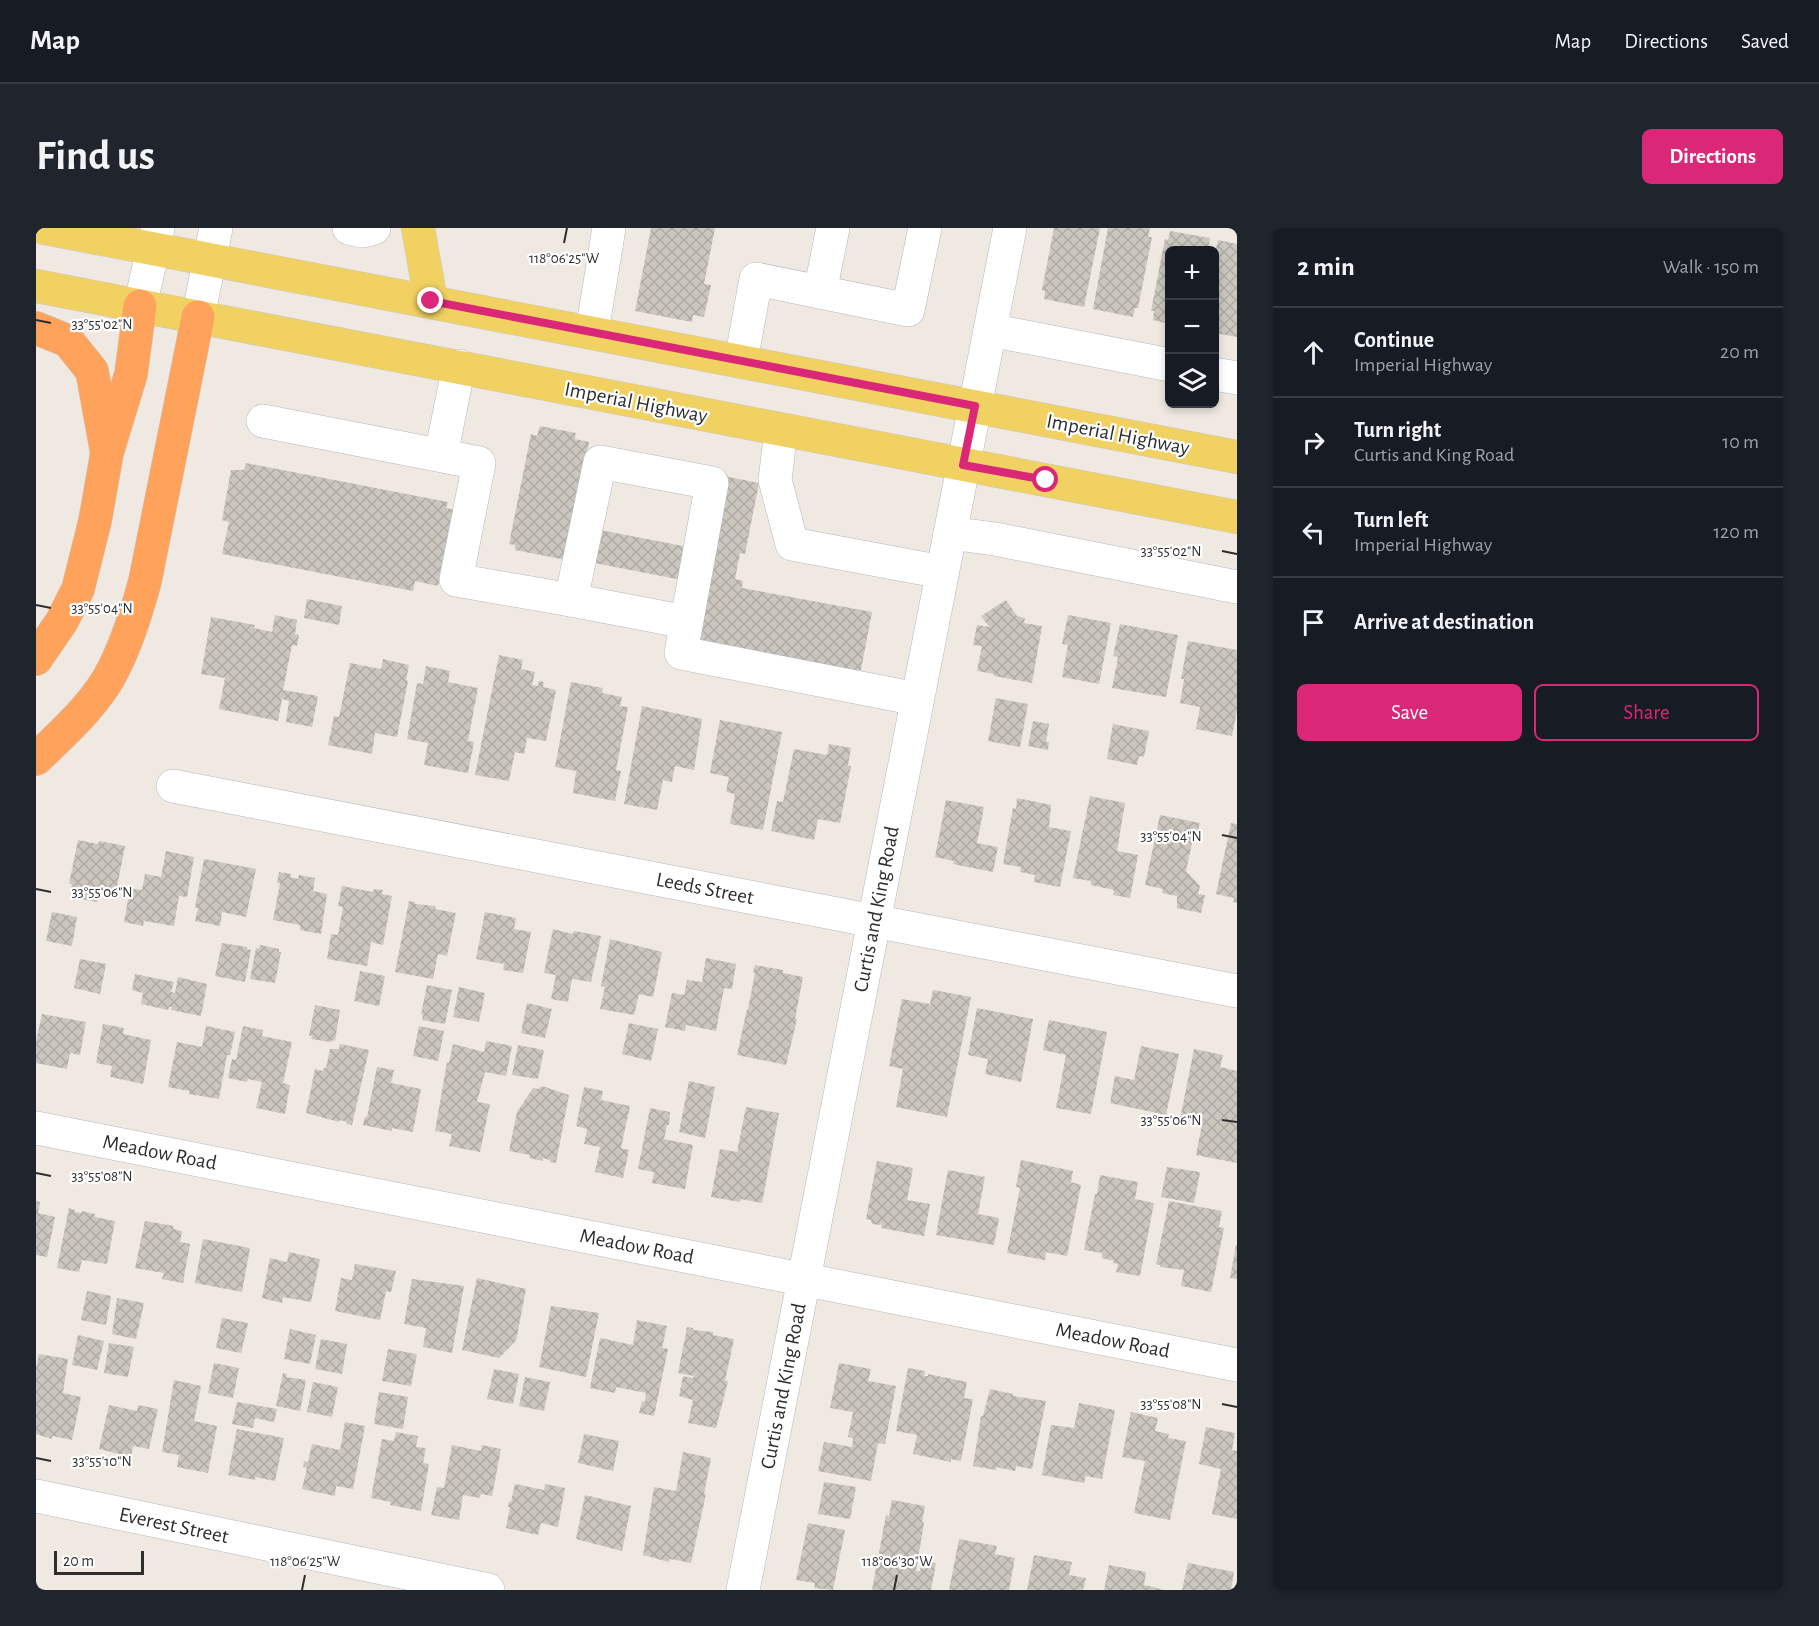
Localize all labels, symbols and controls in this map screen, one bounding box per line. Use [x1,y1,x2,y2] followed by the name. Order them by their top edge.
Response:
[30,27,80,55] text: Map
[1555,31,1591,52] text: Map
[1624,31,1708,52] text: Directions
[1741,31,1789,52] text: Saved
[1642,129,1783,184] button: Directions
[36,135,155,177] text: Find us
[1165,246,1219,408] map controls
[1165,246,1219,300] button: +
[529,251,600,266] text: 118°06'25"W
[1297,254,1355,280] text: 2 min
[1663,257,1759,277] text: Walk · 150 m
[417,287,443,313] route end
[1165,300,1219,354] button: −
[72,317,132,332] text: 33°55'02"N
[1354,329,1434,351] text: Continue
[1297,336,1330,369] icon: ahead
[1720,342,1759,362] text: 20 m
[1165,354,1219,408] button: layers
[1354,355,1492,375] text: Imperial Highway
[563,378,709,427] street label: Imperial Highway
[1045,410,1191,459] street label: Imperial Highway
[1354,419,1441,441] text: Turn right
[1297,426,1330,459] icon: right
[1722,432,1759,452] text: 10 m
[1354,445,1514,465] text: Curtis and King Road
[1032,466,1058,492] route start
[1354,509,1428,531] text: Turn left
[1297,516,1330,549] icon: left
[1713,522,1759,542] text: 120 m
[1354,535,1492,555] text: Imperial Highway
[1141,544,1201,559] text: 33°55'02"N
[71,601,133,616] text: 33°55'04"N
[1297,606,1330,639] icon: arrive
[1354,611,1534,633] text: Arrive at destination
[1297,684,1522,741] button: Save
[1534,684,1759,741] button: Share
[850,824,903,994] street label: Curtis and King Road
[1140,829,1202,844] text: 33°55'04"N
[654,869,756,908] street label: Leeds Street
[71,885,133,900] text: 33°55'06"N
[1140,1113,1202,1128] text: 33°55'06"N
[101,1131,219,1174] street label: Meadow Road
[71,1169,133,1184] text: 33°55'08"N
[578,1225,696,1268] street label: Meadow Road
[757,1301,810,1471] street label: Curtis and King Road
[1054,1319,1172,1362] street label: Meadow Road
[1140,1397,1202,1412] text: 33°55'08"N
[72,1454,132,1469] text: 33°55'10"N
[117,1504,231,1547] street label: Everest Street
[54,1548,144,1576] scale bar
[63,1553,94,1569] text: 20 m
[270,1554,341,1569] text: 118°06'25"W
[861,1554,933,1569] text: 118°06'30"W

